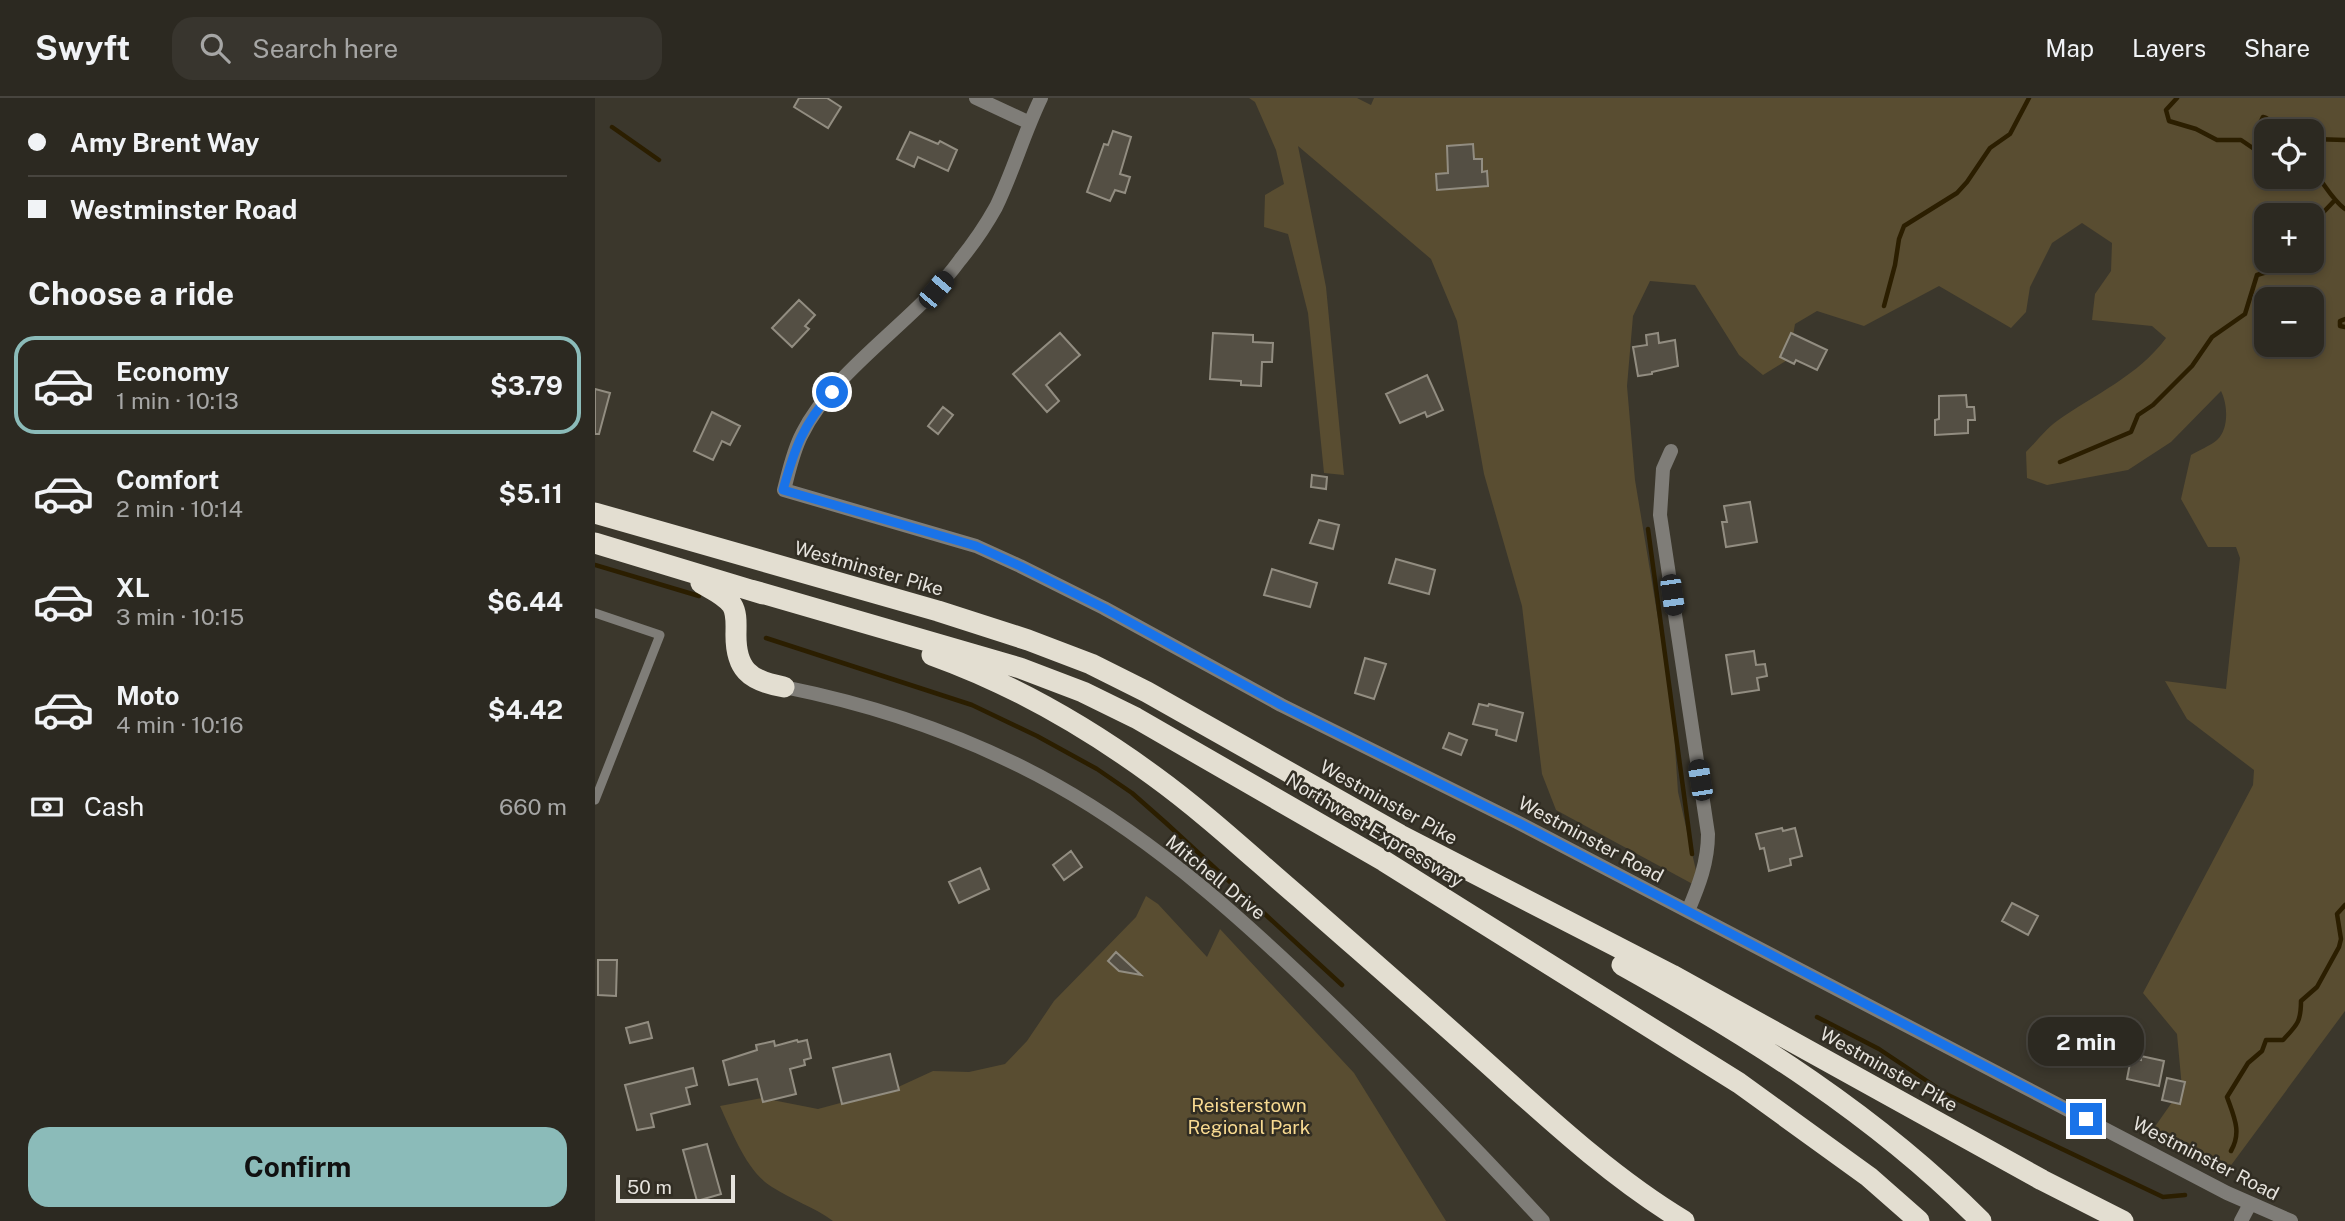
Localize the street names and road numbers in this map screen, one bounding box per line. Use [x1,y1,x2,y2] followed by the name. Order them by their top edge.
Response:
[792,536,946,600] street label: Westminster Pike
[1316,755,1462,849] street label: Westminster Pike
[1283,768,1467,892] street label: Northwest Expressway
[1515,791,1667,887] street label: Westminster Road
[1162,830,1270,924] street label: Mitchell Drive
[1816,1022,1962,1116] street label: Westminster Pike
[2129,1112,2283,1204] street label: Westminster Road

